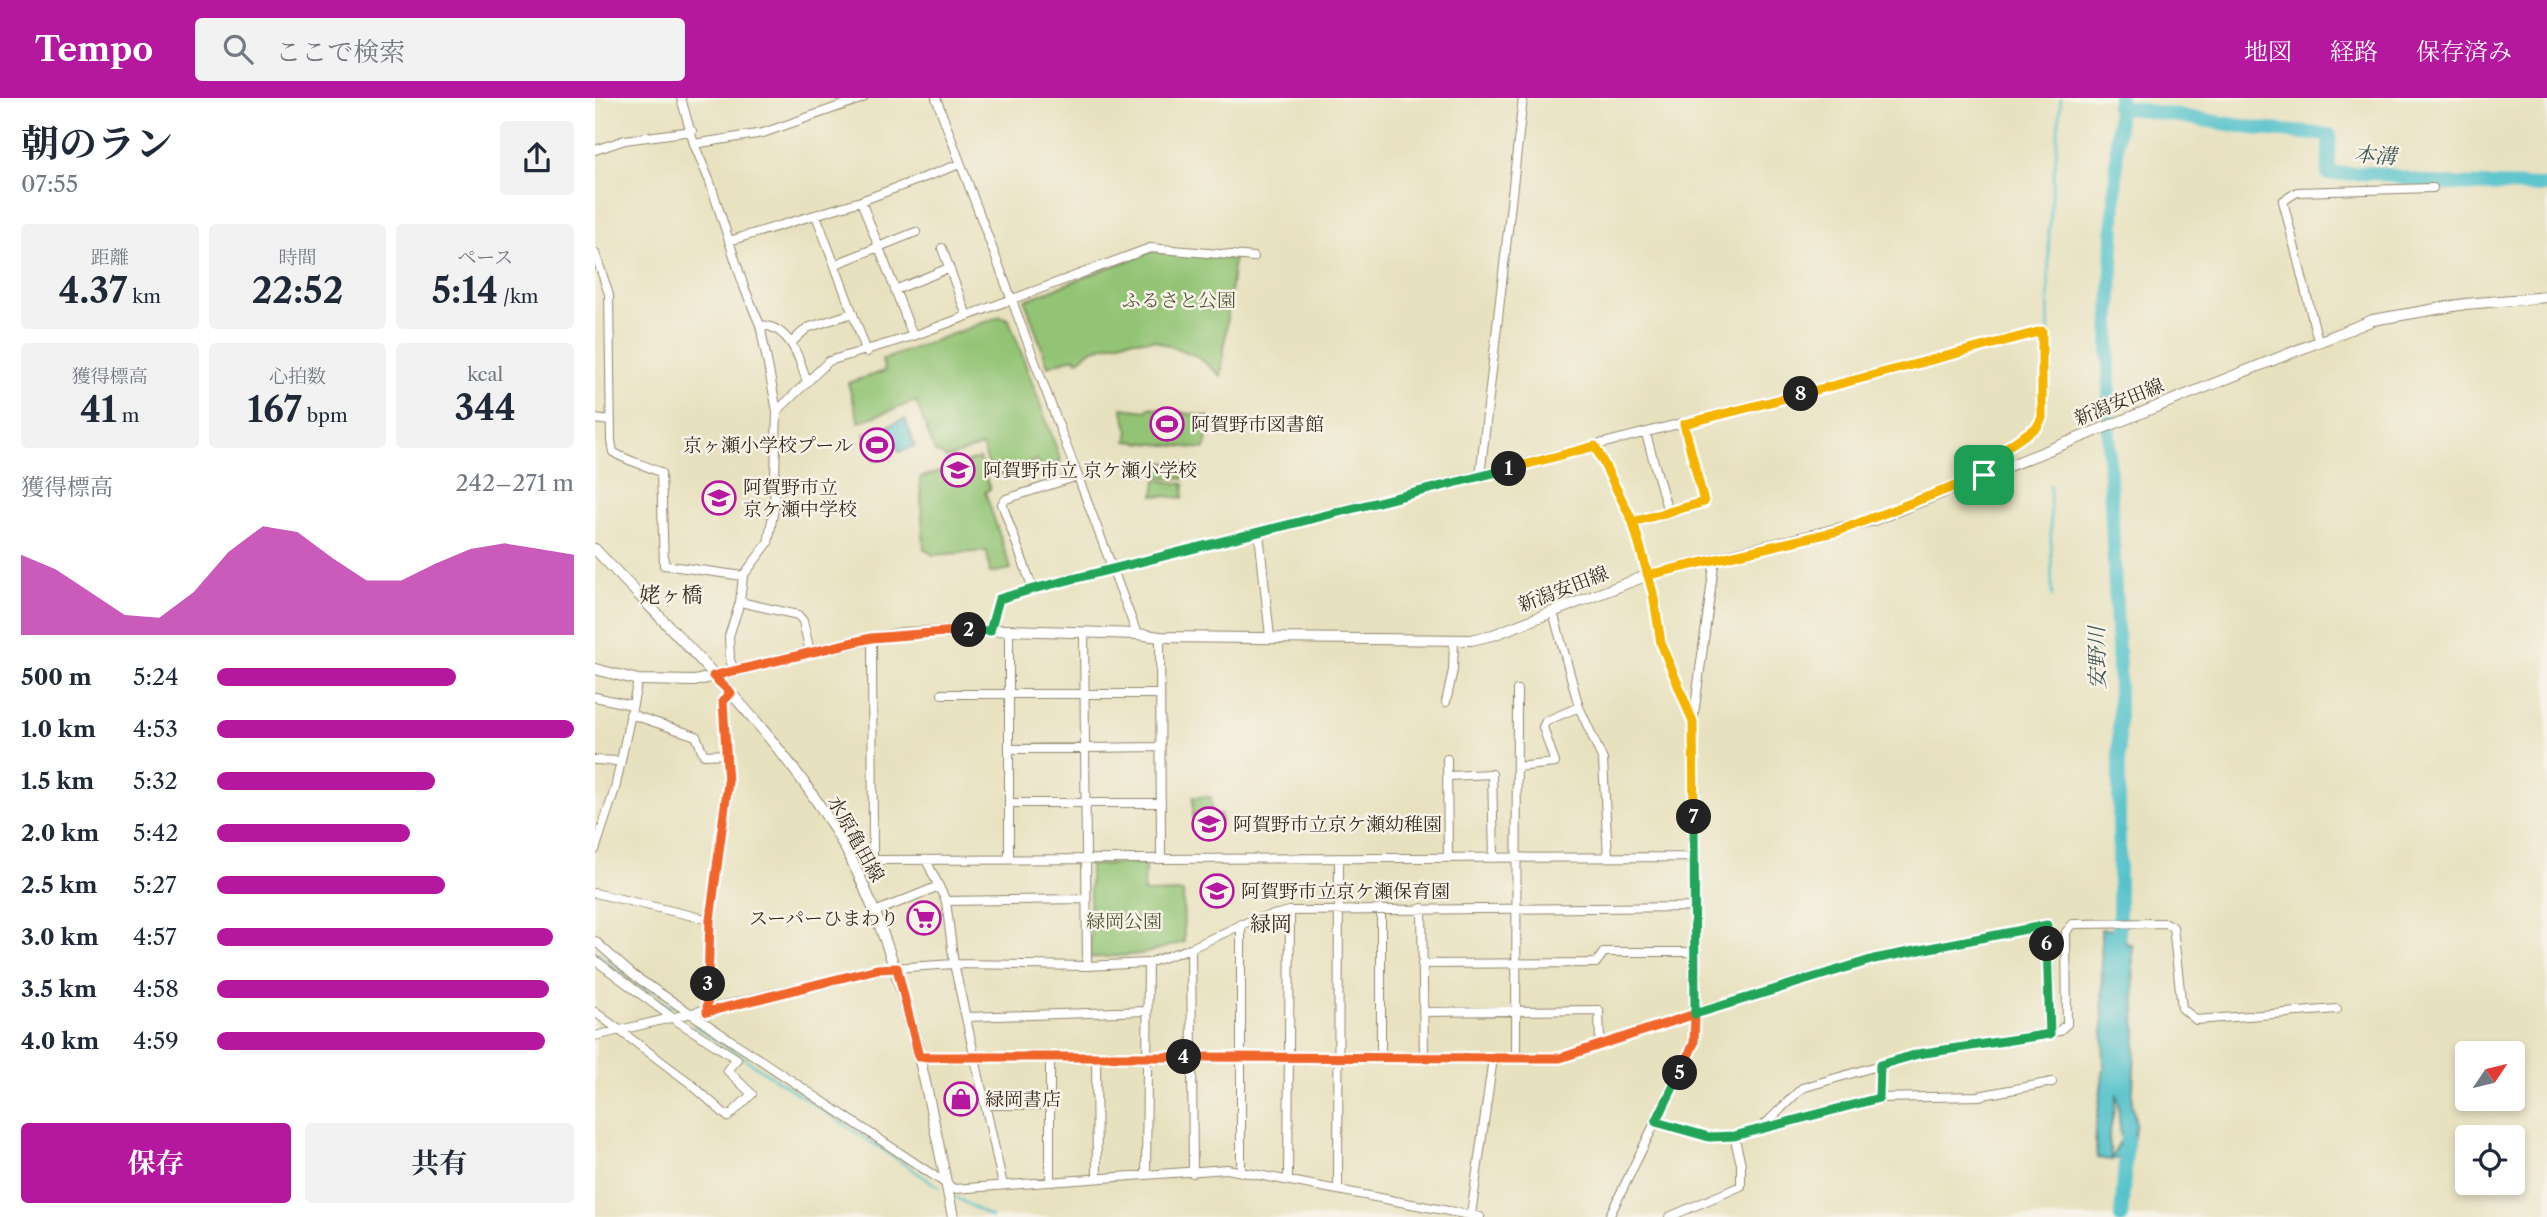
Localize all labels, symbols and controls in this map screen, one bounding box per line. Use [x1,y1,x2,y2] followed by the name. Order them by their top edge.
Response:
[195,18,685,81] search box
[35,29,153,70] text: Tempo
[219,30,257,68] icon: search
[275,36,405,68] text: ここで検索
[2244,37,2292,66] text: 地図
[2330,37,2378,66] text: 経路
[2416,37,2512,66] text: 保存済み
[21,120,173,167] text: 朝のラン
[500,121,574,195] button: share
[2353,141,2400,169] water label: 本溝
[21,170,78,198] text: 07:55
[91,246,129,269] text: 距離
[278,246,317,269] text: 時間
[457,246,513,269] text: ペース
[59,269,127,312] text: 4.37
[252,269,343,312] text: 22:52
[432,269,498,312] text: 5:14
[127,285,161,308] text: km
[498,285,539,308] text: /km
[1122,289,1236,312] park label: ふるさと公園
[467,363,503,386] text: kcal
[72,365,148,388] text: 獲得標高
[269,365,326,388] text: 心拍数
[2071,374,2167,430] street label: 新潟安田線
[1783,376,1819,412] pin: 8
[1795,382,1806,405] text: 8
[455,386,516,429] text: 344
[80,388,117,431] text: 41
[247,388,302,431] text: 167
[117,404,139,427] text: m
[302,404,348,427] text: bpm
[1148,405,1186,443] sports icon: 阿賀野市図書館
[1191,413,1324,436] place label: 阿賀野市図書館
[858,426,896,464] sports icon: 京ヶ瀬小学校プール
[683,434,853,457] place label: 京ヶ瀬小学校プール
[1954,445,2014,505] pin
[939,451,977,489] school or university icon: 阿賀野市立 京ケ瀬小学校
[1492,452,1527,486] pin: 1
[1965,456,2003,494] icon: arrive
[1504,457,1513,480] text: 1
[983,459,1197,482] place label: 阿賀野市立 京ケ瀬小学校
[455,469,574,497] text: 242–271 m
[21,473,113,501] text: 獲得標高
[743,476,857,521] place label: 阿賀野市立 京ケ瀬中学校
[700,479,738,517] school or university icon: 阿賀野市立 京ケ瀬中学校
[1515,561,1611,617] street label: 新潟安田線
[640,582,703,607] district label: 姥ヶ橋
[951,612,987,648] pin: 2
[963,618,974,641] text: 2
[2084,624,2110,690] water label: 安野川
[21,663,92,691] text: 500 m
[133,663,178,691] text: 5:24
[21,715,96,743] text: 1.0 km
[133,715,178,743] text: 4:53
[21,767,94,795] text: 1.5 km
[133,767,178,795] text: 5:32
[823,792,889,886] street label: 水原亀田線
[1677,800,1711,834] pin: 7
[1190,805,1228,843] school or university icon: 阿賀野市立京ケ瀬幼稚園
[1689,805,1698,828] text: 7
[1233,813,1442,836] place label: 阿賀野市立京ケ瀬幼稚園
[21,819,99,847] text: 2.0 km
[133,819,178,847] text: 5:42
[21,871,97,899] text: 2.5 km
[133,871,177,899] text: 5:27
[1198,872,1236,910] school or university icon: 阿賀野市立京ケ瀬保育園
[1241,880,1450,903] place label: 阿賀野市立京ケ瀬保育園
[905,899,943,937] supermarket icon: スーパーひまわり
[749,907,899,930] place label: スーパーひまわり
[1086,910,1162,933] park label: 緑岡公園
[1250,911,1292,936] district label: 緑岡
[21,923,99,951] text: 3.0 km
[133,923,177,951] text: 4:57
[2029,926,2065,962] pin: 6
[2041,932,2052,955] text: 6
[691,966,725,1001] pin: 3
[702,972,713,995] text: 3
[21,975,97,1003] text: 3.5 km
[133,975,179,1003] text: 4:58
[21,1027,99,1055] text: 4.0 km
[133,1027,179,1055] text: 4:59
[1167,1040,1201,1074] pin: 4
[2455,1041,2525,1111] north arrow
[2455,1041,2525,1195] map controls
[1178,1045,1189,1068] text: 4
[1663,1056,1697,1090] pin: 5
[1674,1061,1685,1084] text: 5
[942,1080,980,1118] shop icon: 緑岡書店
[985,1088,1061,1111] place label: 緑岡書店
[21,1123,291,1203] button: 保存
[305,1123,574,1203] button: 共有
[2455,1125,2525,1195] button: locate

